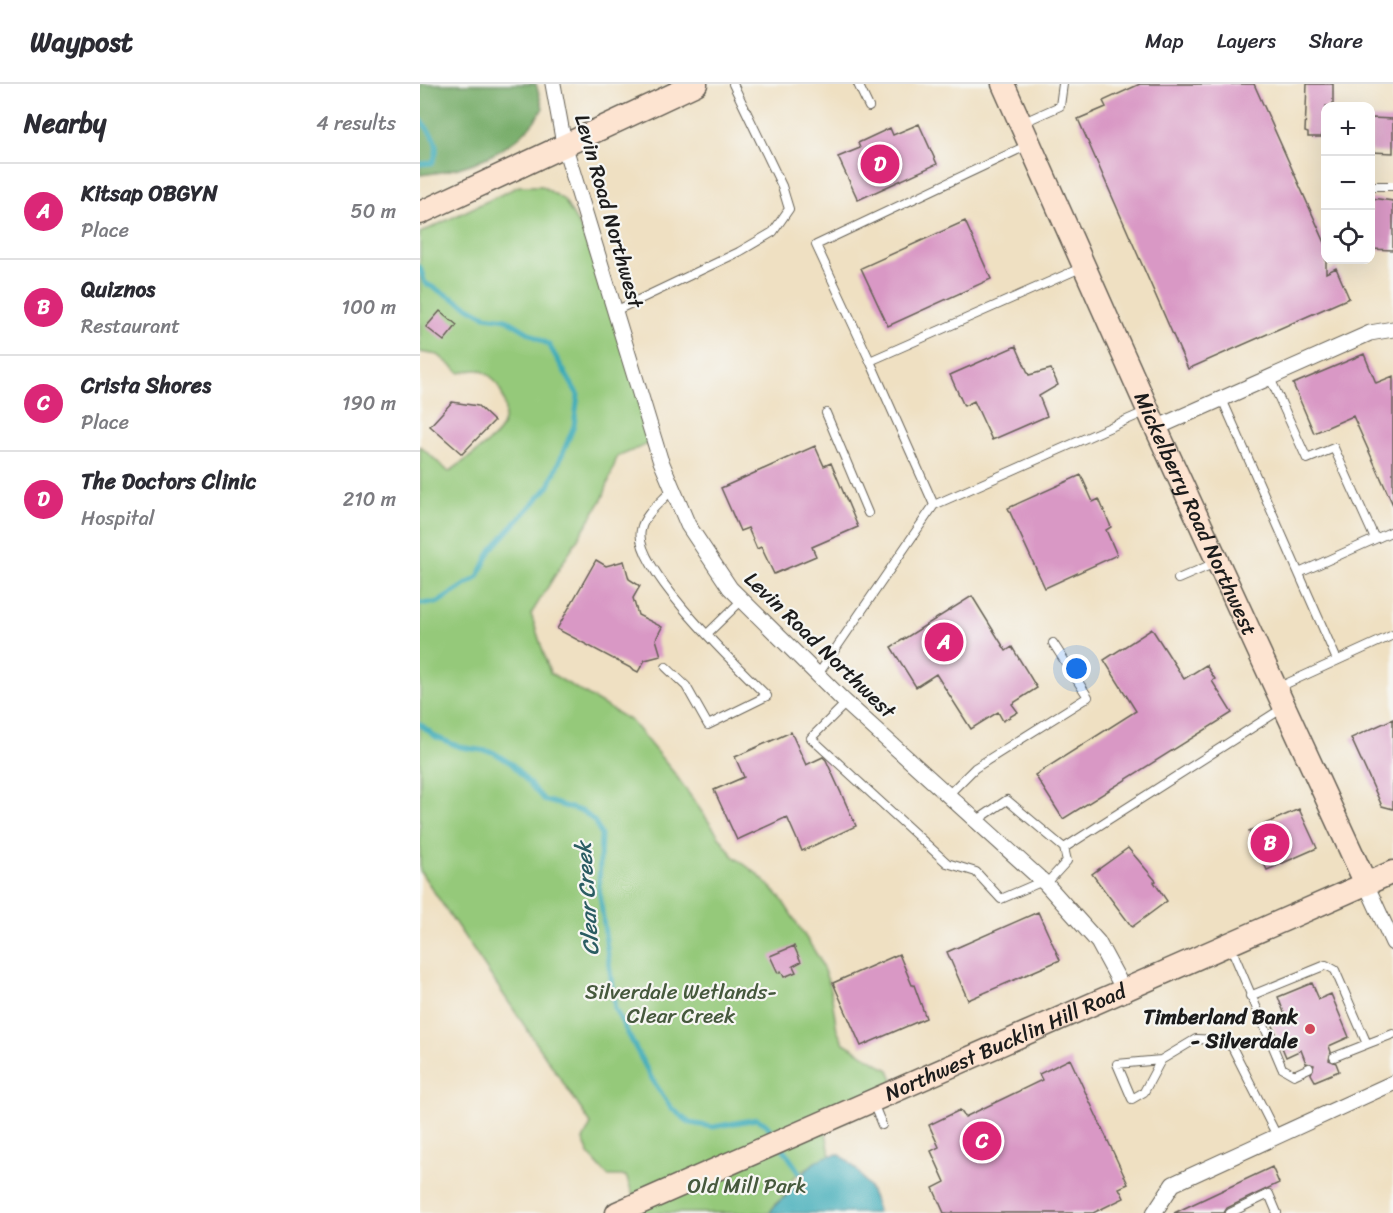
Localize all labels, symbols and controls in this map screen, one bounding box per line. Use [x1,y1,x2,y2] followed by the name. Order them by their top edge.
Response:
[30,17,133,66] text: Waypost
[1145,22,1184,60] text: Map
[1217,22,1276,60] text: Layers
[1309,22,1363,60] text: Share
[24,100,106,146] text: Nearby
[1321,102,1375,264] map controls
[1321,102,1375,156] button: +
[316,106,396,141] text: 4 results
[563,110,655,314] street label: Levin Road Northwest
[860,142,900,187] pin: D
[1321,156,1375,210] button: −
[81,174,218,213] text: Kitsap OBGYN
[37,194,50,229] text: A
[351,194,396,229] text: 50 m
[1321,210,1375,264] button: locate
[81,213,129,248] text: Place
[81,270,155,309] text: Quiznos
[37,290,50,325] text: B
[342,290,396,325] text: 100 m
[81,309,180,344] text: Restaurant
[81,366,211,405] text: Crista Shores
[1123,385,1268,642] street label: Mickelberry Road Northwest
[37,386,50,421] text: C
[342,386,396,421] text: 190 m
[81,405,129,440] text: Place
[81,462,257,501] text: The Doctors Clinic
[38,482,49,517] text: D
[343,482,396,517] text: 210 m
[81,501,154,536] text: Hospital
[735,562,906,729] street label: Levin Road Northwest
[924,620,964,664] pin: A
[1062,654,1091,683] your location
[1250,820,1290,866] pin: B
[563,838,610,957] water label: Clear Creek
[878,972,1134,1112] street label: Northwest Bucklin Hill Road
[585,973,777,1035] park label: Silverdale Wetlands- Clear Creek
[1143,998,1299,1060] place label: Timberland Bank - Silverdale
[1303,1022,1317,1036] marker: Timberland Bank - Silverdale
[962,1118,1002,1164] pin: C
[687,1167,807,1205] park label: Old Mill Park

